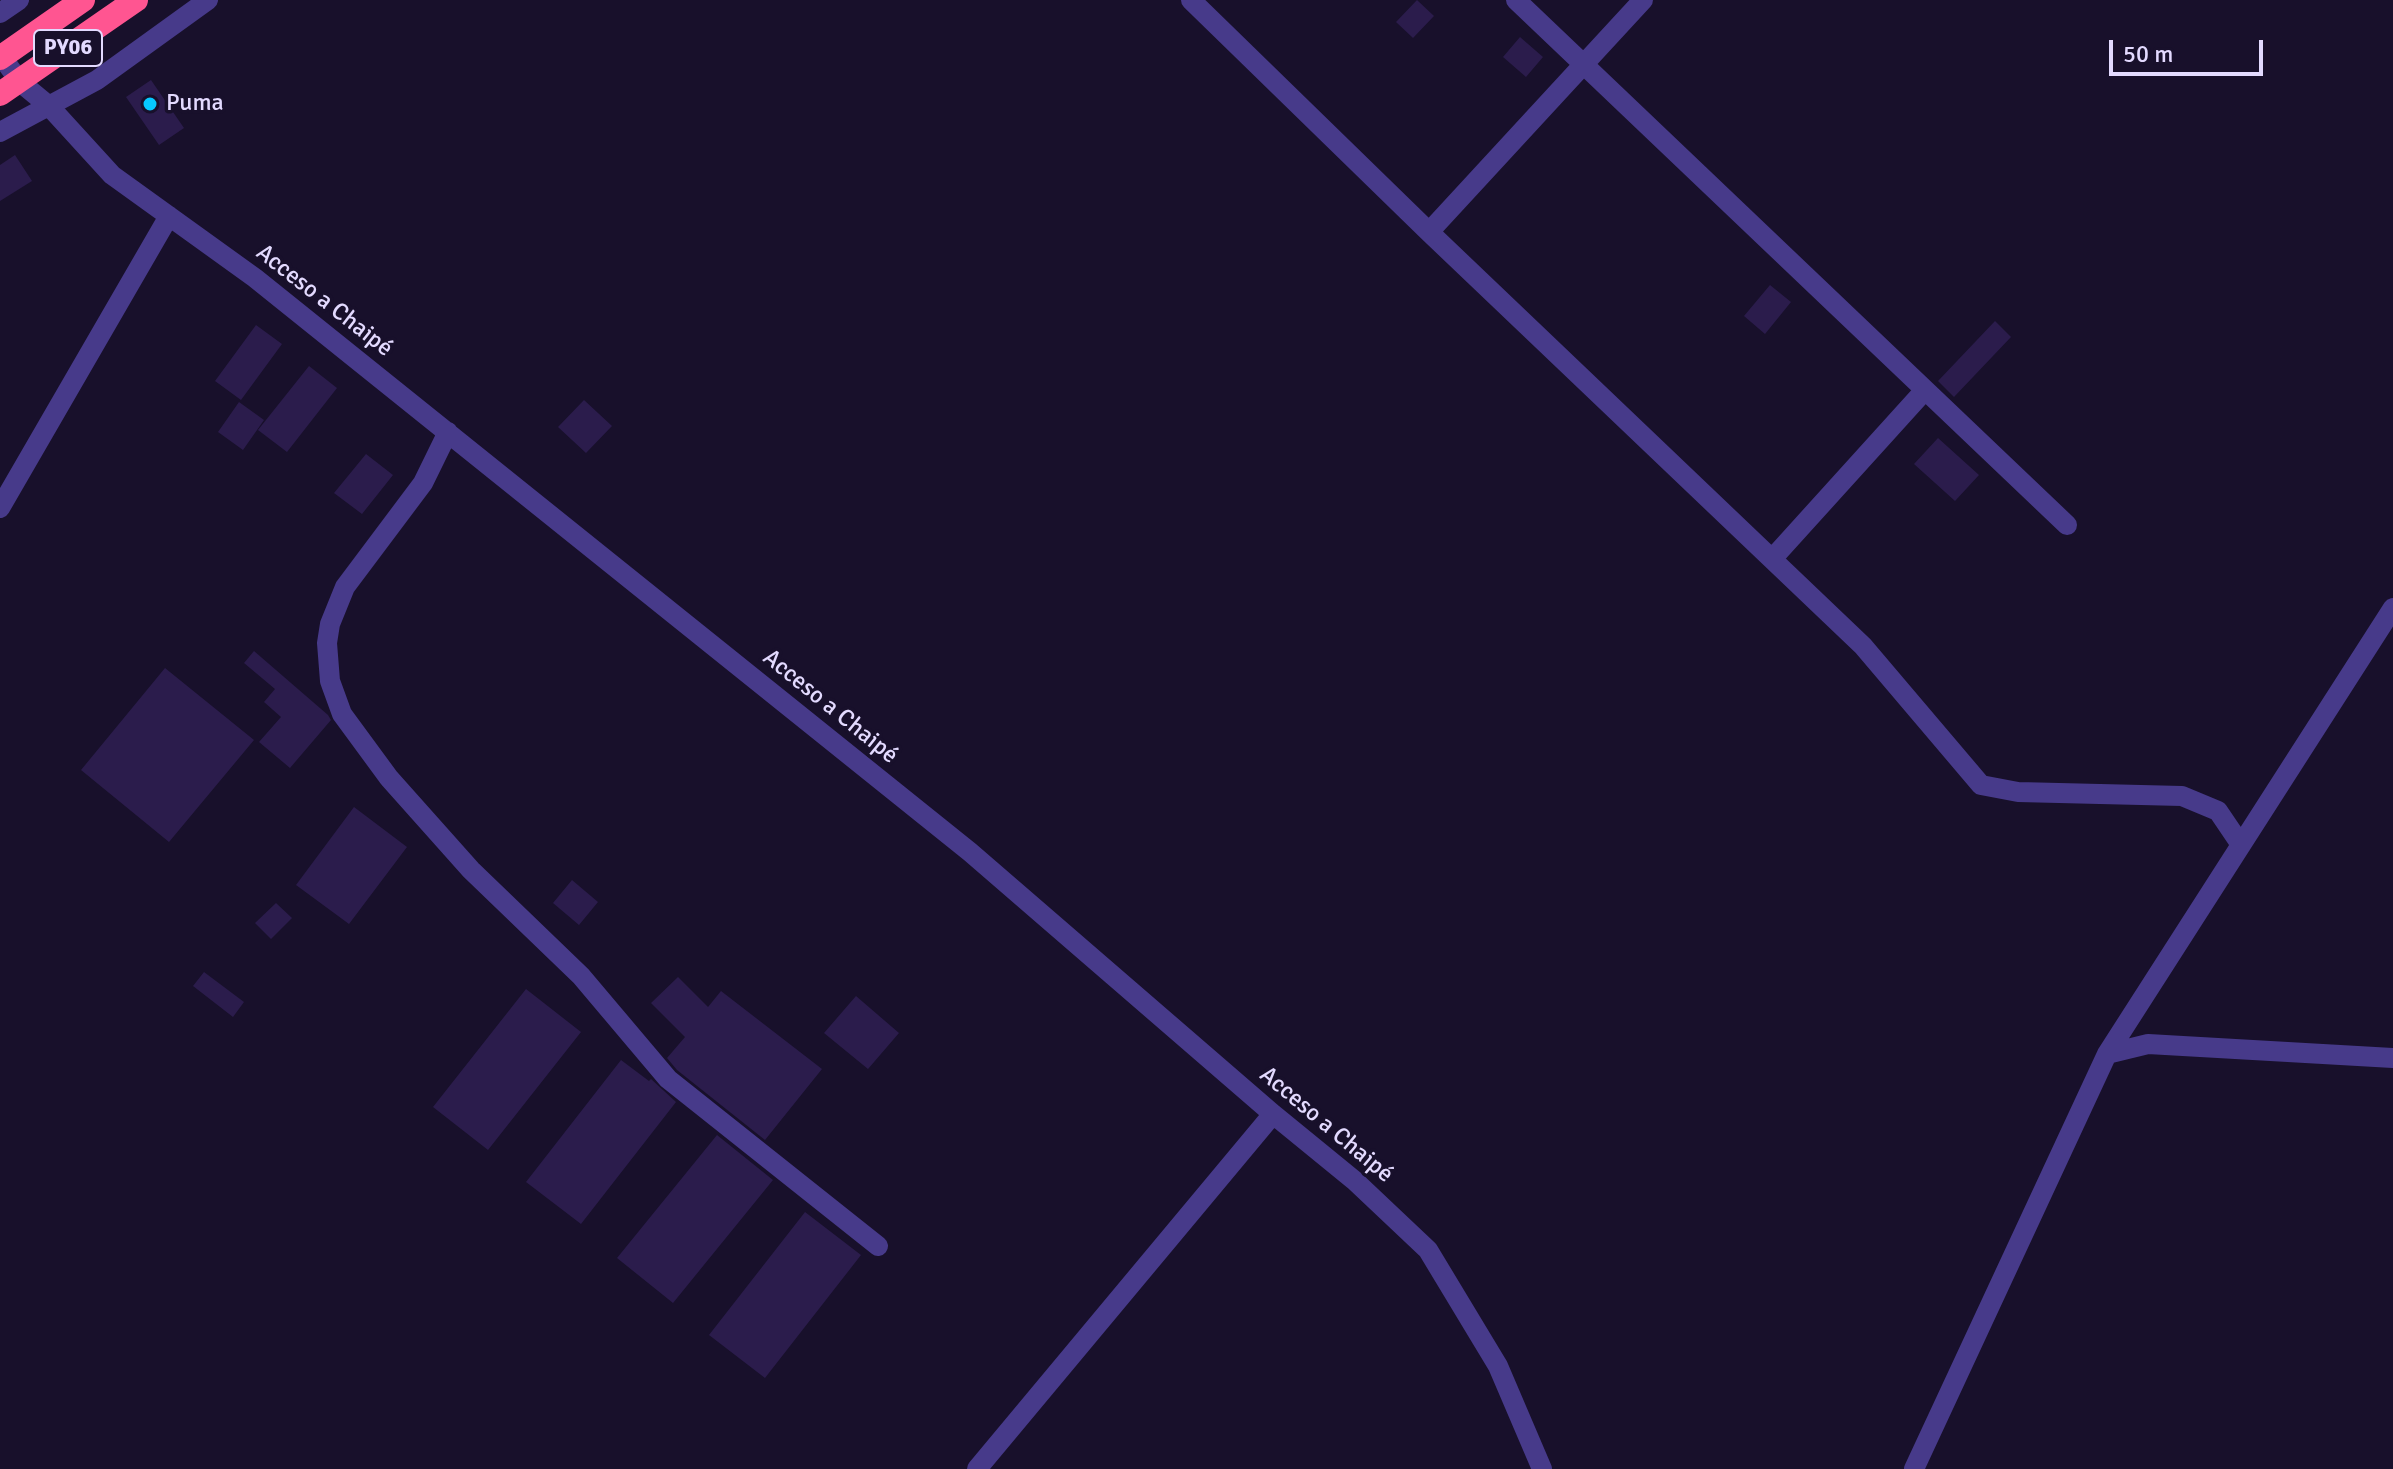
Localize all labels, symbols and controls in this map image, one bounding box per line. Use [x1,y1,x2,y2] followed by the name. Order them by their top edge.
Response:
[2113,24,2267,74] scale bar
[34,30,102,66] road number: PY06
[2123,39,2173,69] text: 50 m
[166,90,224,118] place label: Puma
[141,95,159,113] marker: Puma
[250,239,398,363] street label: Acceso a Chaipé
[757,644,903,770] street label: Acceso a Chaipé
[1253,1061,1399,1189] street label: Acceso a Chaipé

